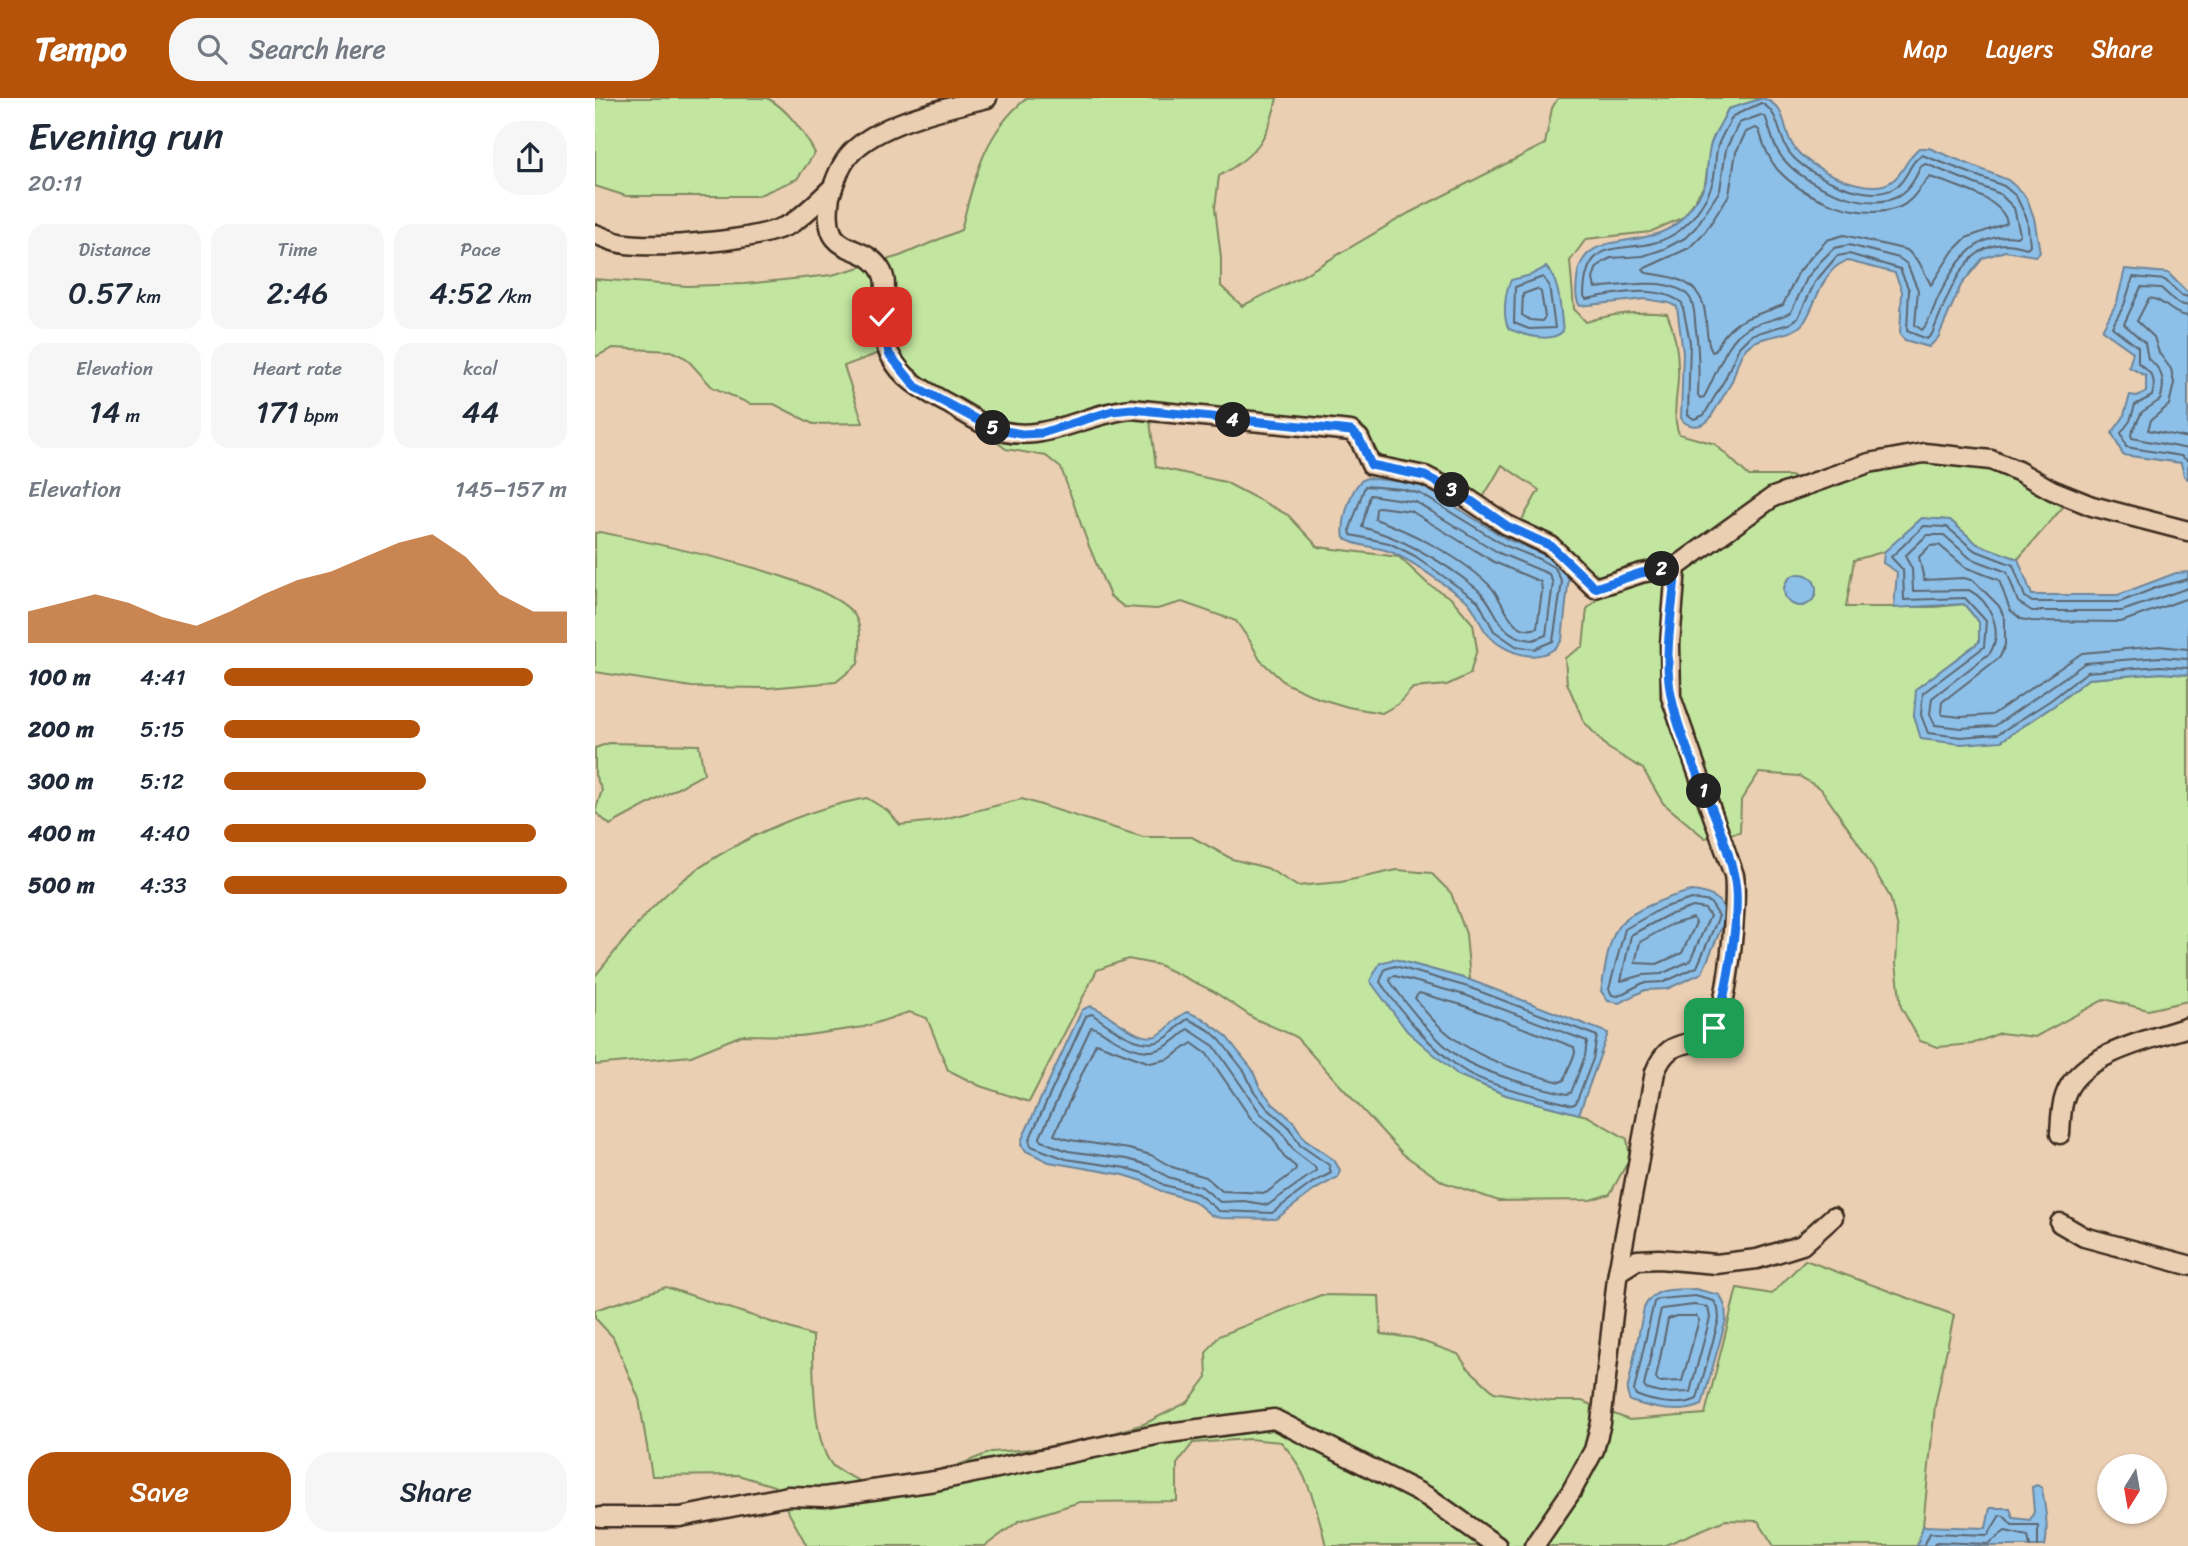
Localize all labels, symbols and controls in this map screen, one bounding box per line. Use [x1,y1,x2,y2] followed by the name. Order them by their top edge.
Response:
[169,18,659,81] search box
[35,20,127,78] text: Tempo
[249,26,386,72] text: Search here
[1903,28,1948,70] text: Map
[1986,28,2053,70] text: Layers
[2091,28,2153,70] text: Share
[193,30,231,68] icon: search
[28,103,224,170] text: Evening run
[493,121,567,195] button: share
[28,163,83,204] text: 20:11
[78,233,151,266] text: Distance
[277,233,318,266] text: Time
[460,233,501,266] text: Pace
[68,266,131,320] text: 0.57
[266,266,329,320] text: 2:46
[429,266,493,320] text: 4:52
[131,280,161,313] text: km
[493,280,532,313] text: /km
[852,287,912,347] pin
[863,298,901,336] icon: check
[76,352,153,385] text: Elevation
[253,352,342,385] text: Heart rate
[463,352,498,385] text: kcal
[89,385,121,439] text: 14
[256,385,299,439] text: 171
[462,385,499,439] text: 44
[121,399,140,432] text: m
[299,399,339,432] text: bpm
[1215,402,1251,438] pin: 4
[1227,403,1238,436] text: 4
[975,410,1011,446] pin: 5
[987,411,998,444] text: 5
[28,469,121,510] text: Elevation
[455,469,567,510] text: 145–157 m
[1435,472,1469,508] pin: 3
[1446,473,1457,506] text: 3
[1645,552,1679,587] pin: 2
[1656,552,1667,585] text: 2
[28,657,91,698] text: 100 m
[140,657,186,698] text: 4:41
[28,709,94,750] text: 200 m
[140,709,185,750] text: 5:15
[28,761,93,802] text: 300 m
[140,761,184,802] text: 5:12
[1687,774,1721,808] pin: 1
[1699,774,1708,807] text: 1
[28,813,95,854] text: 400 m
[140,813,190,854] text: 4:40
[28,865,95,906] text: 500 m
[140,865,187,906] text: 4:33
[1684,998,1744,1058] pin
[1695,1009,1733,1047] icon: arrive
[28,1452,291,1532] button: Save
[305,1452,567,1532] button: Share
[2097,1454,2167,1524] north arrow
[2097,1454,2167,1524] map controls

